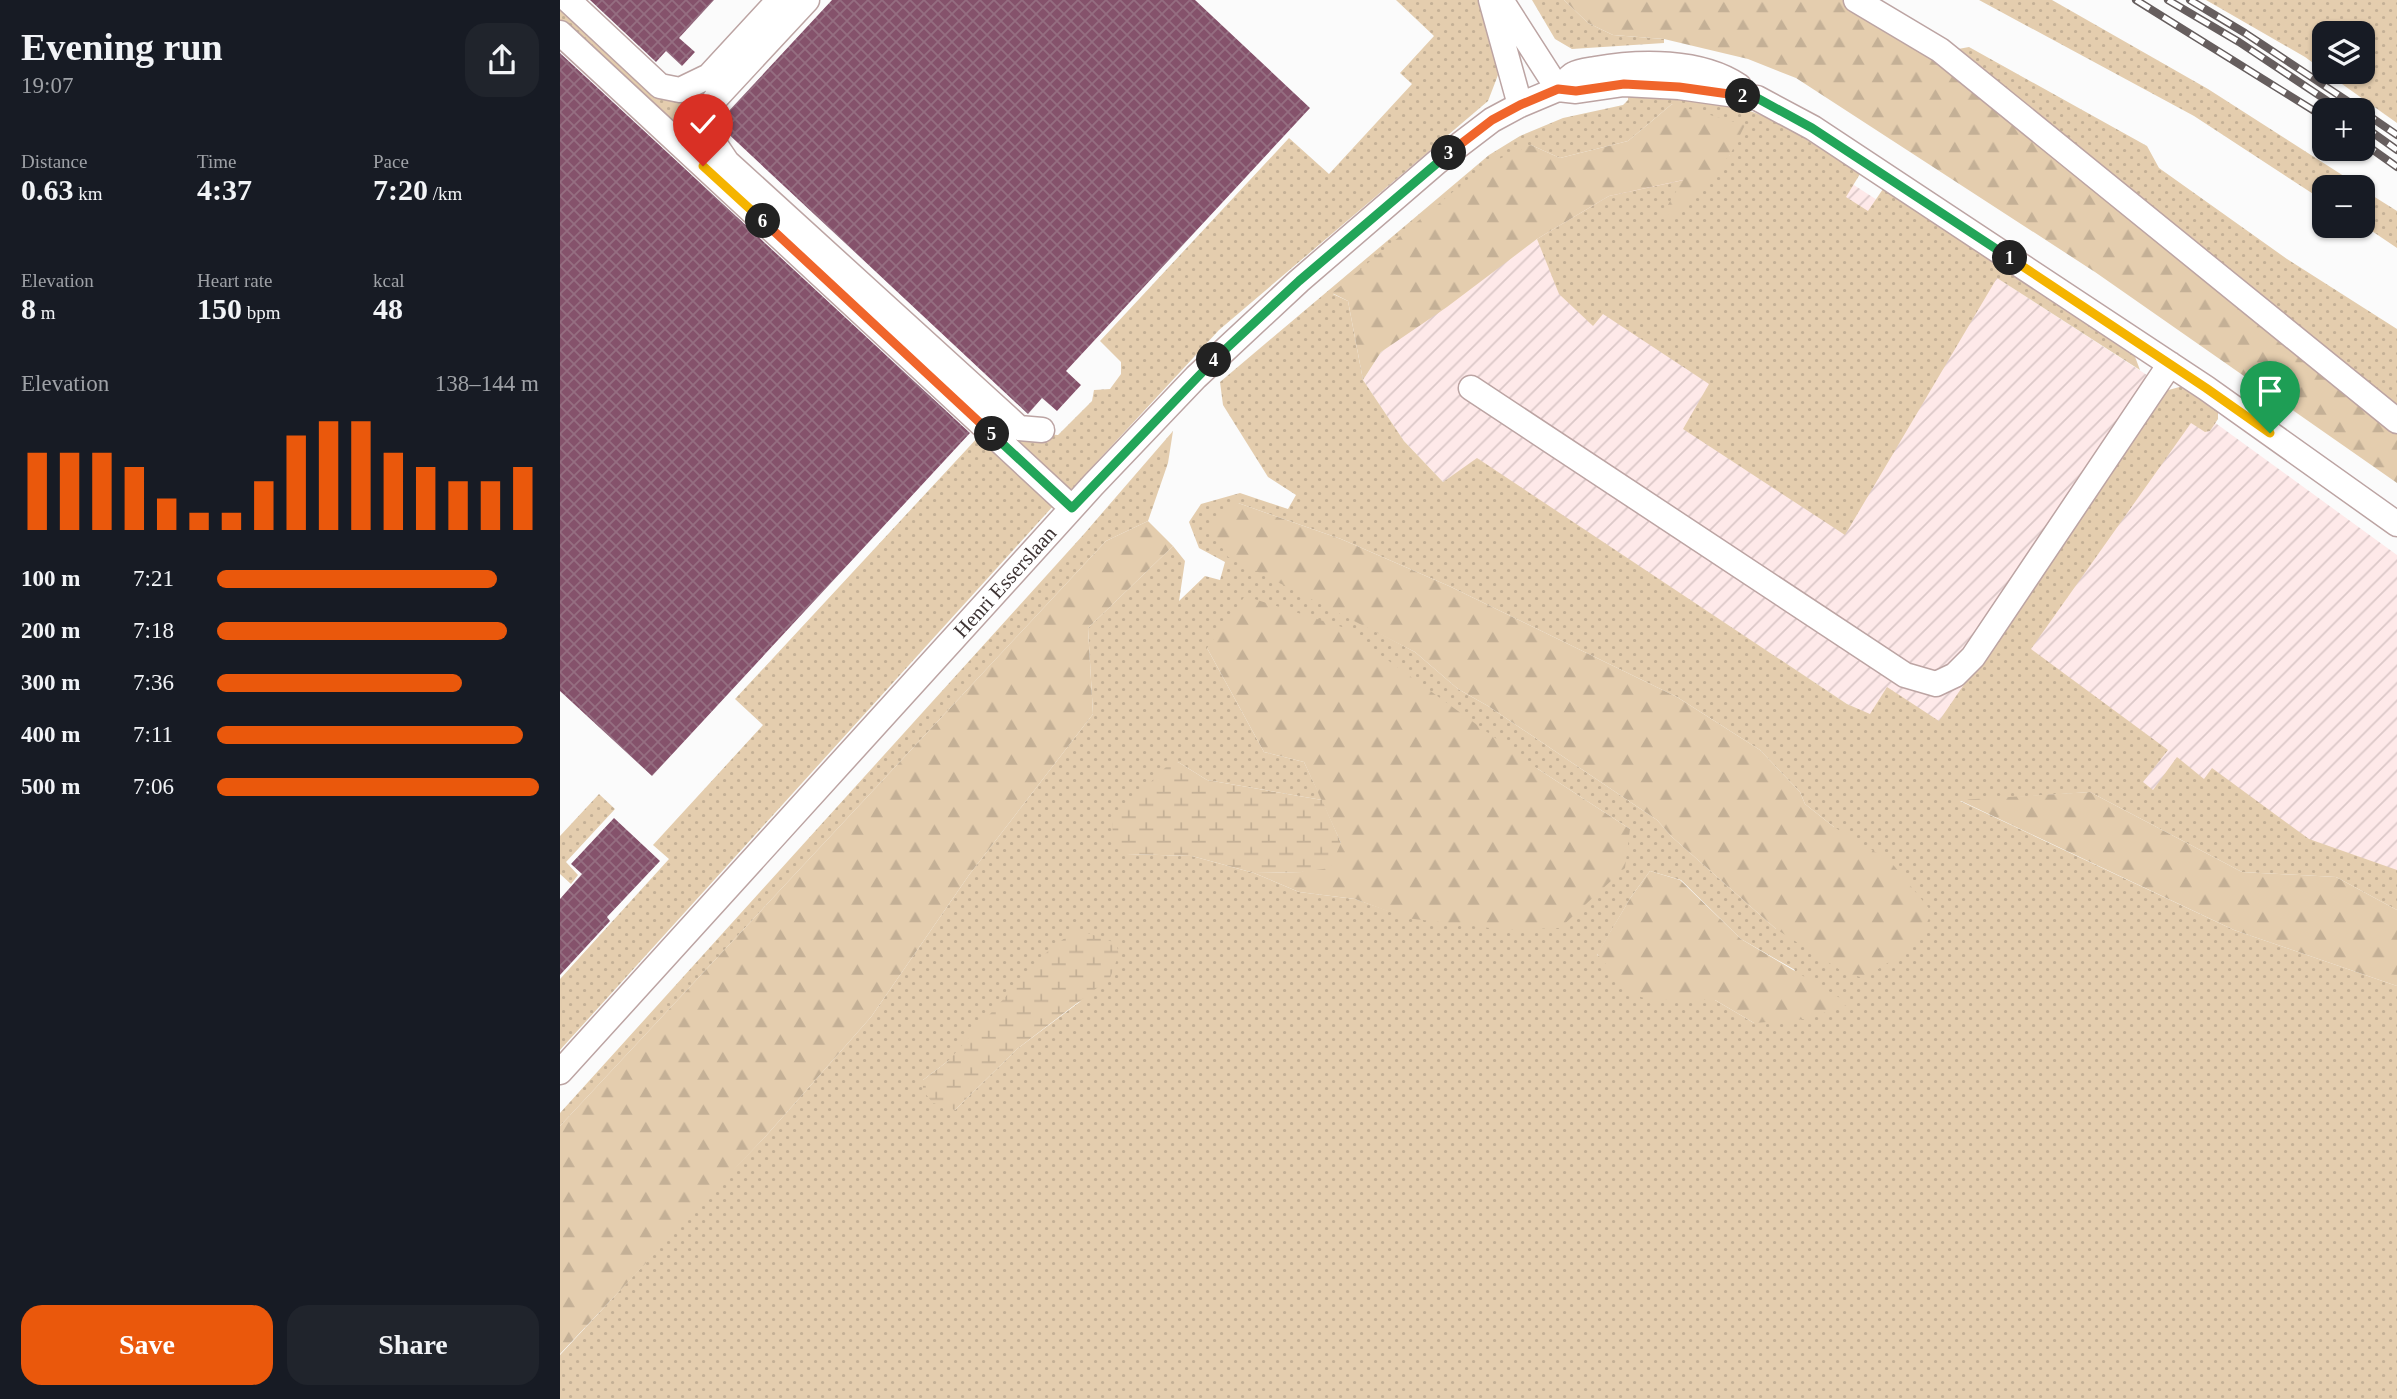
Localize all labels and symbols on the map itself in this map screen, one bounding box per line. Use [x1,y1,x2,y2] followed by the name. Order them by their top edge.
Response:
[1726,78,1760,114] pin: 2
[673,94,733,166] pin
[1432,136,1466,170] pin: 3
[746,204,780,238] pin: 6
[1992,240,2028,276] pin: 1
[1196,342,1232,378] pin: 4
[2240,361,2300,433] pin
[974,416,1010,452] pin: 5
[949,521,1062,643] street label: Henri Esserslaan

